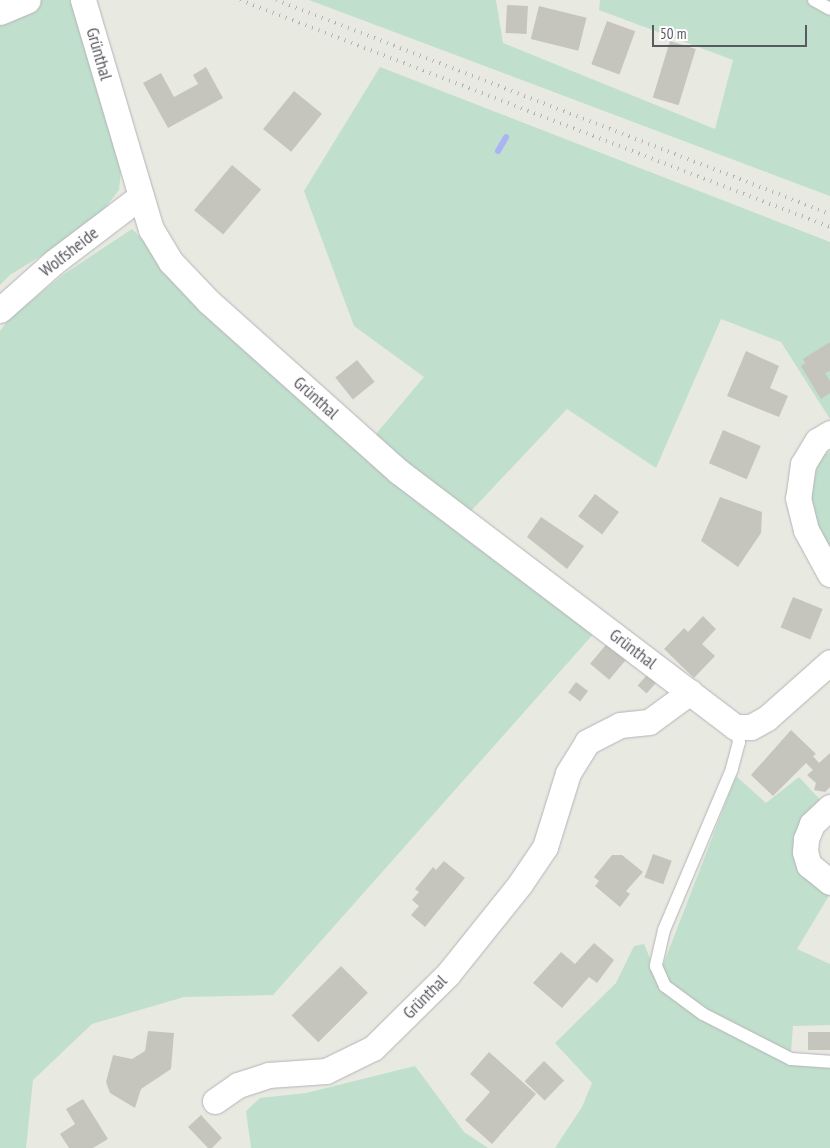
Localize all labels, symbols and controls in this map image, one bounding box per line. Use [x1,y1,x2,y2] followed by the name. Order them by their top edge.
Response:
[655,15,810,47] scale bar
[660,24,686,43] text: 50 m
[81,25,117,83] street label: Grünthal
[35,222,103,282] street label: Wolfsheide
[289,372,343,424] street label: Grünthal
[605,624,661,674] street label: Grünthal
[398,970,452,1024] street label: Grünthal

